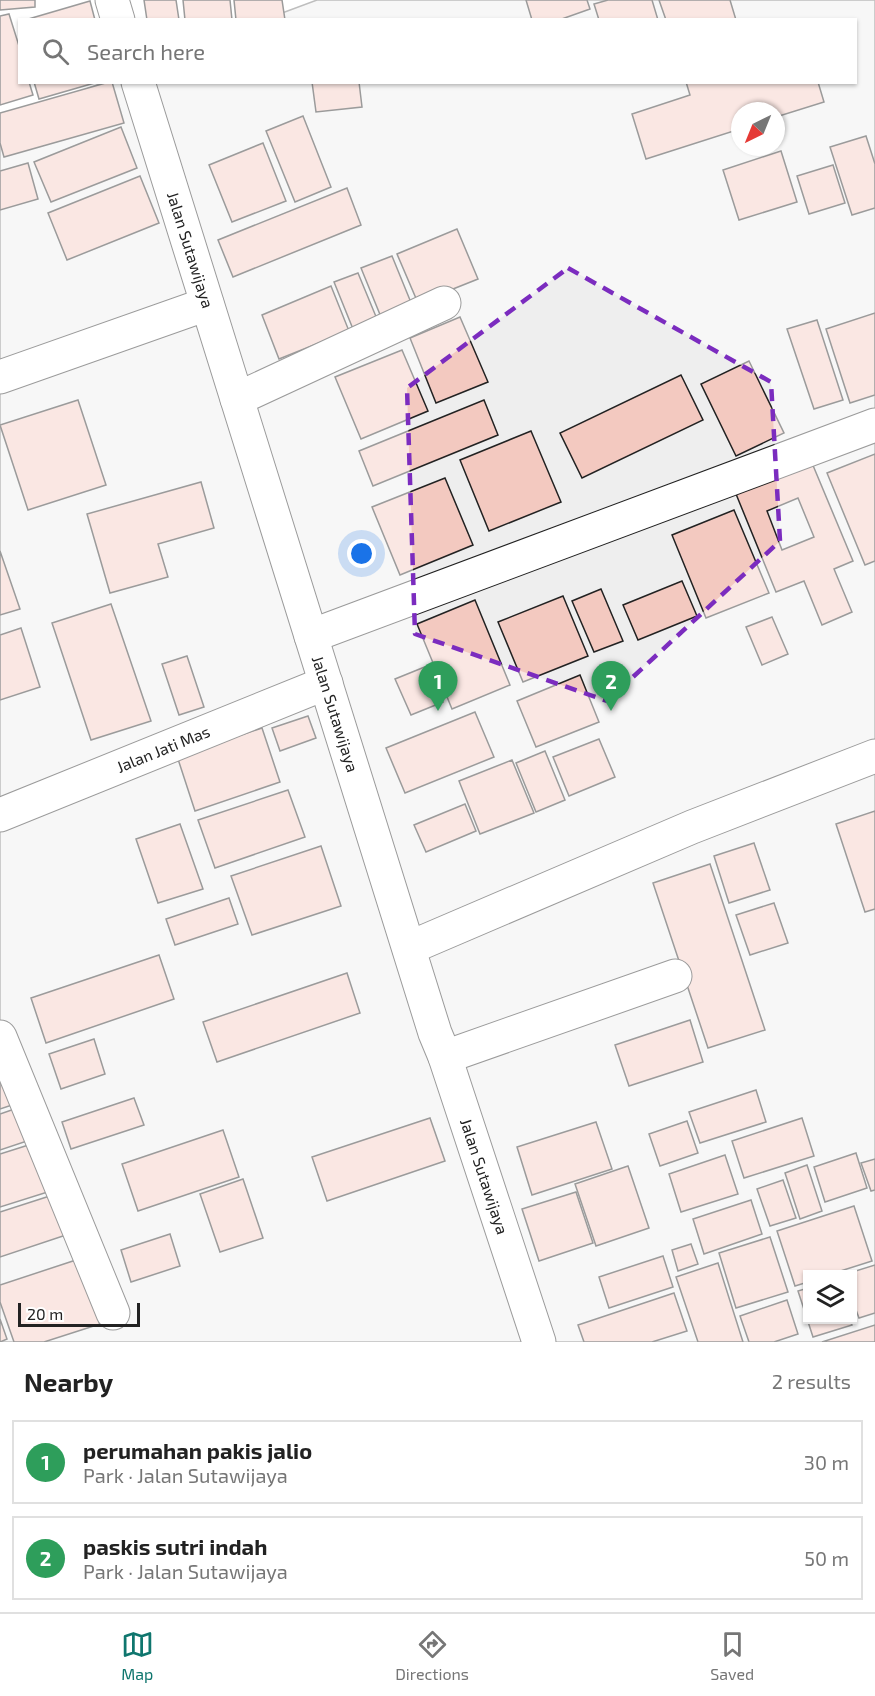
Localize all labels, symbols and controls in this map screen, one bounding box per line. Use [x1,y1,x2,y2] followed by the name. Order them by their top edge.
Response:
[18,18,857,84] search box
[39,35,72,68] icon: search
[87,38,205,64] text: Search here
[731,102,785,156] north arrow
[164,189,218,310] street label: Jalan Sutawijaya
[347,539,376,568] your location
[309,653,363,774] street label: Jalan Sutawijaya
[418,662,458,711] pin: 1
[592,662,630,711] pin: 2
[113,721,213,776] street label: Jalan Jati Mas
[457,1116,513,1237] street label: Jalan Sutawijaya
[803,1270,857,1324] map controls
[803,1270,857,1324] button: layers
[18,1300,140,1328] scale bar
[27,1304,63,1323] text: 20 m
[24,1366,113,1397] text: Nearby
[772,1369,851,1393] text: 2 results
[83,1437,312,1463] text: perumahan pakis jalio
[41,1450,50,1474] text: 1
[804,1450,849,1474] text: 30 m
[83,1463,288,1487] text: Park · Jalan Sutawijaya
[83,1533,267,1559] text: paskis sutri indah
[40,1546,51,1570] text: 2
[804,1546,849,1570] text: 50 m
[83,1559,288,1583] text: Park · Jalan Sutawijaya
[121,1628,154,1683] tab: Map
[395,1628,469,1683] tab: Directions
[710,1628,754,1683] tab: Saved

